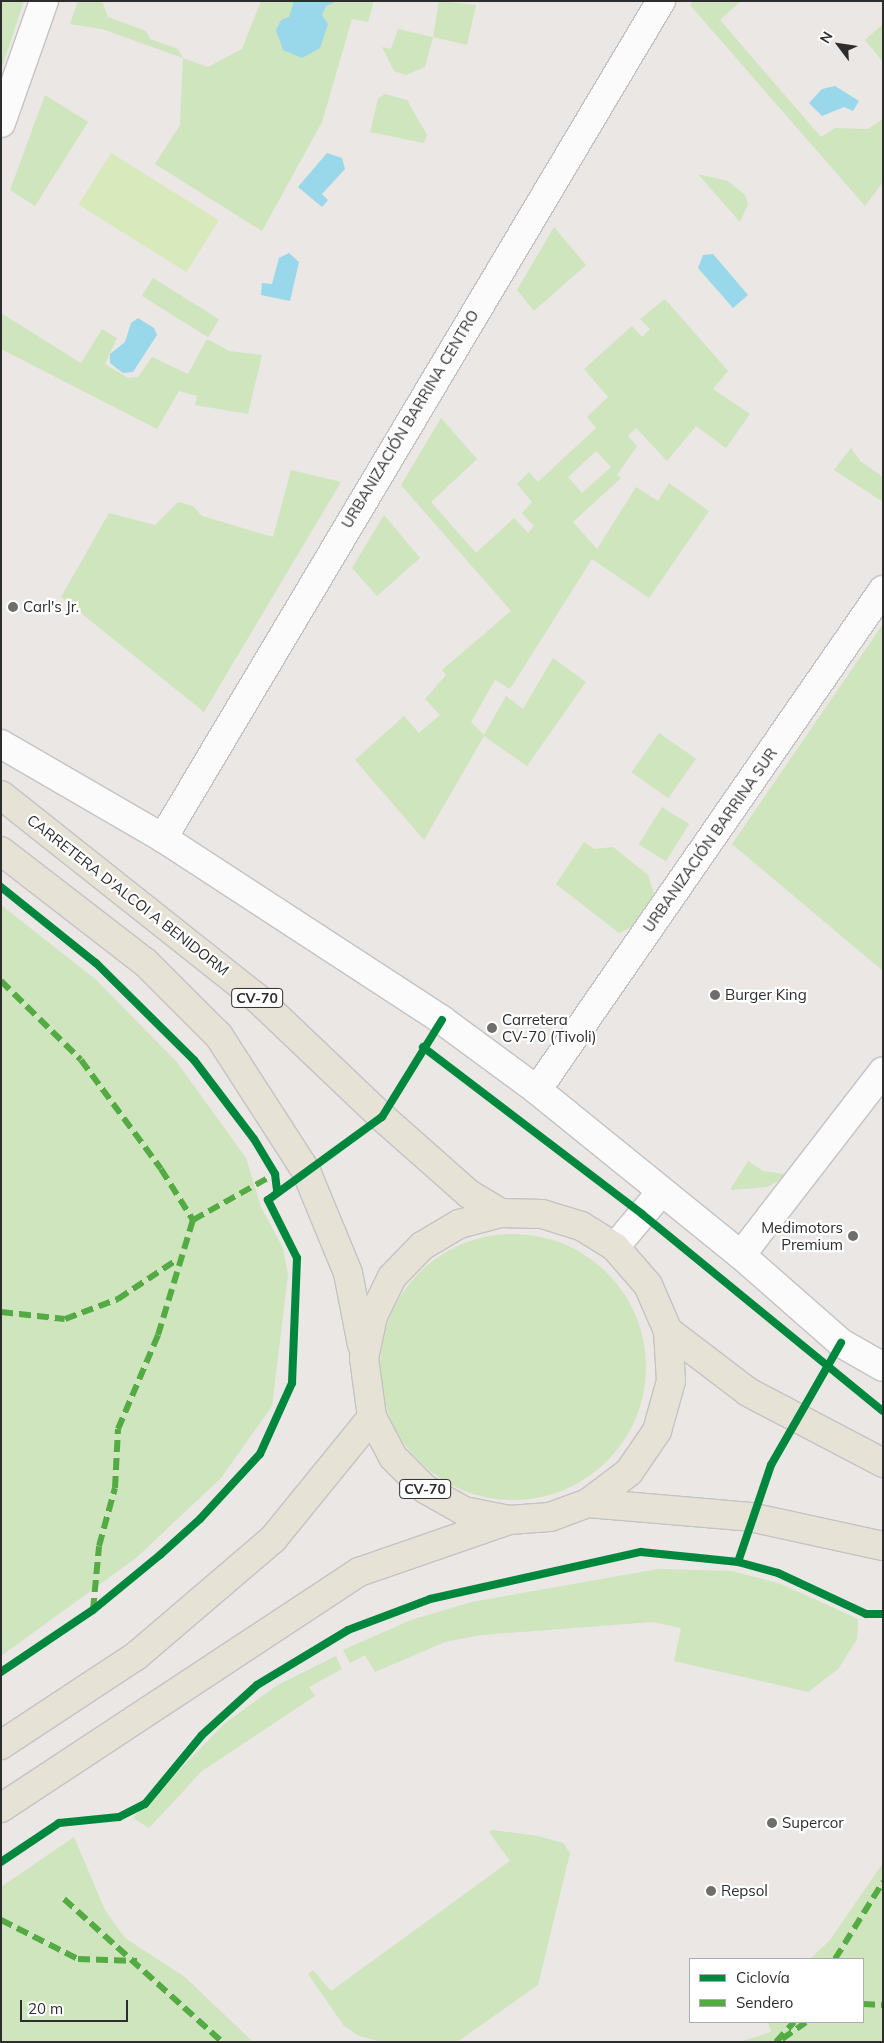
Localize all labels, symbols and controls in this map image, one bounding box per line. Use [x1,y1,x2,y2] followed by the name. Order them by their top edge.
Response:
[814,20,864,70] north arrow
[816,28,837,46] text: N
[338,307,482,531] street label: URBANIZACIÓN BARRINA CENTRO
[23,598,79,616] place label: Carl's Jr.
[7,601,19,613] marker: Carl's Jr.
[639,744,781,936] street label: URBANIZACIÓN BARRINA SUR
[24,811,232,979] street label: CARRETERA D'ALCOI A BENIDORM
[231,986,283,1010] road number: CV-70
[725,986,807,1004] place label: Burger King
[709,989,721,1001] marker: Burger King
[502,1010,596,1045] place label: Carretera CV-70 (Tivoli)
[486,1022,498,1034] marker: Carretera CV-70 (Tivoli)
[761,1218,843,1253] place label: Medimotors Premium
[847,1230,859,1242] marker: Medimotors Premium
[399,1478,451,1500] road number: CV-70
[782,1814,844,1832] place label: Supercor
[766,1817,778,1829] marker: Supercor
[721,1882,768,1900] place label: Repsol
[705,1885,717,1897] marker: Repsol
[689,1958,864,2023] legend
[736,1968,790,1987] text: Ciclovía
[22,1990,130,2022] scale bar
[736,1993,793,2012] text: Sendero
[28,1999,63,2018] text: 20 m

